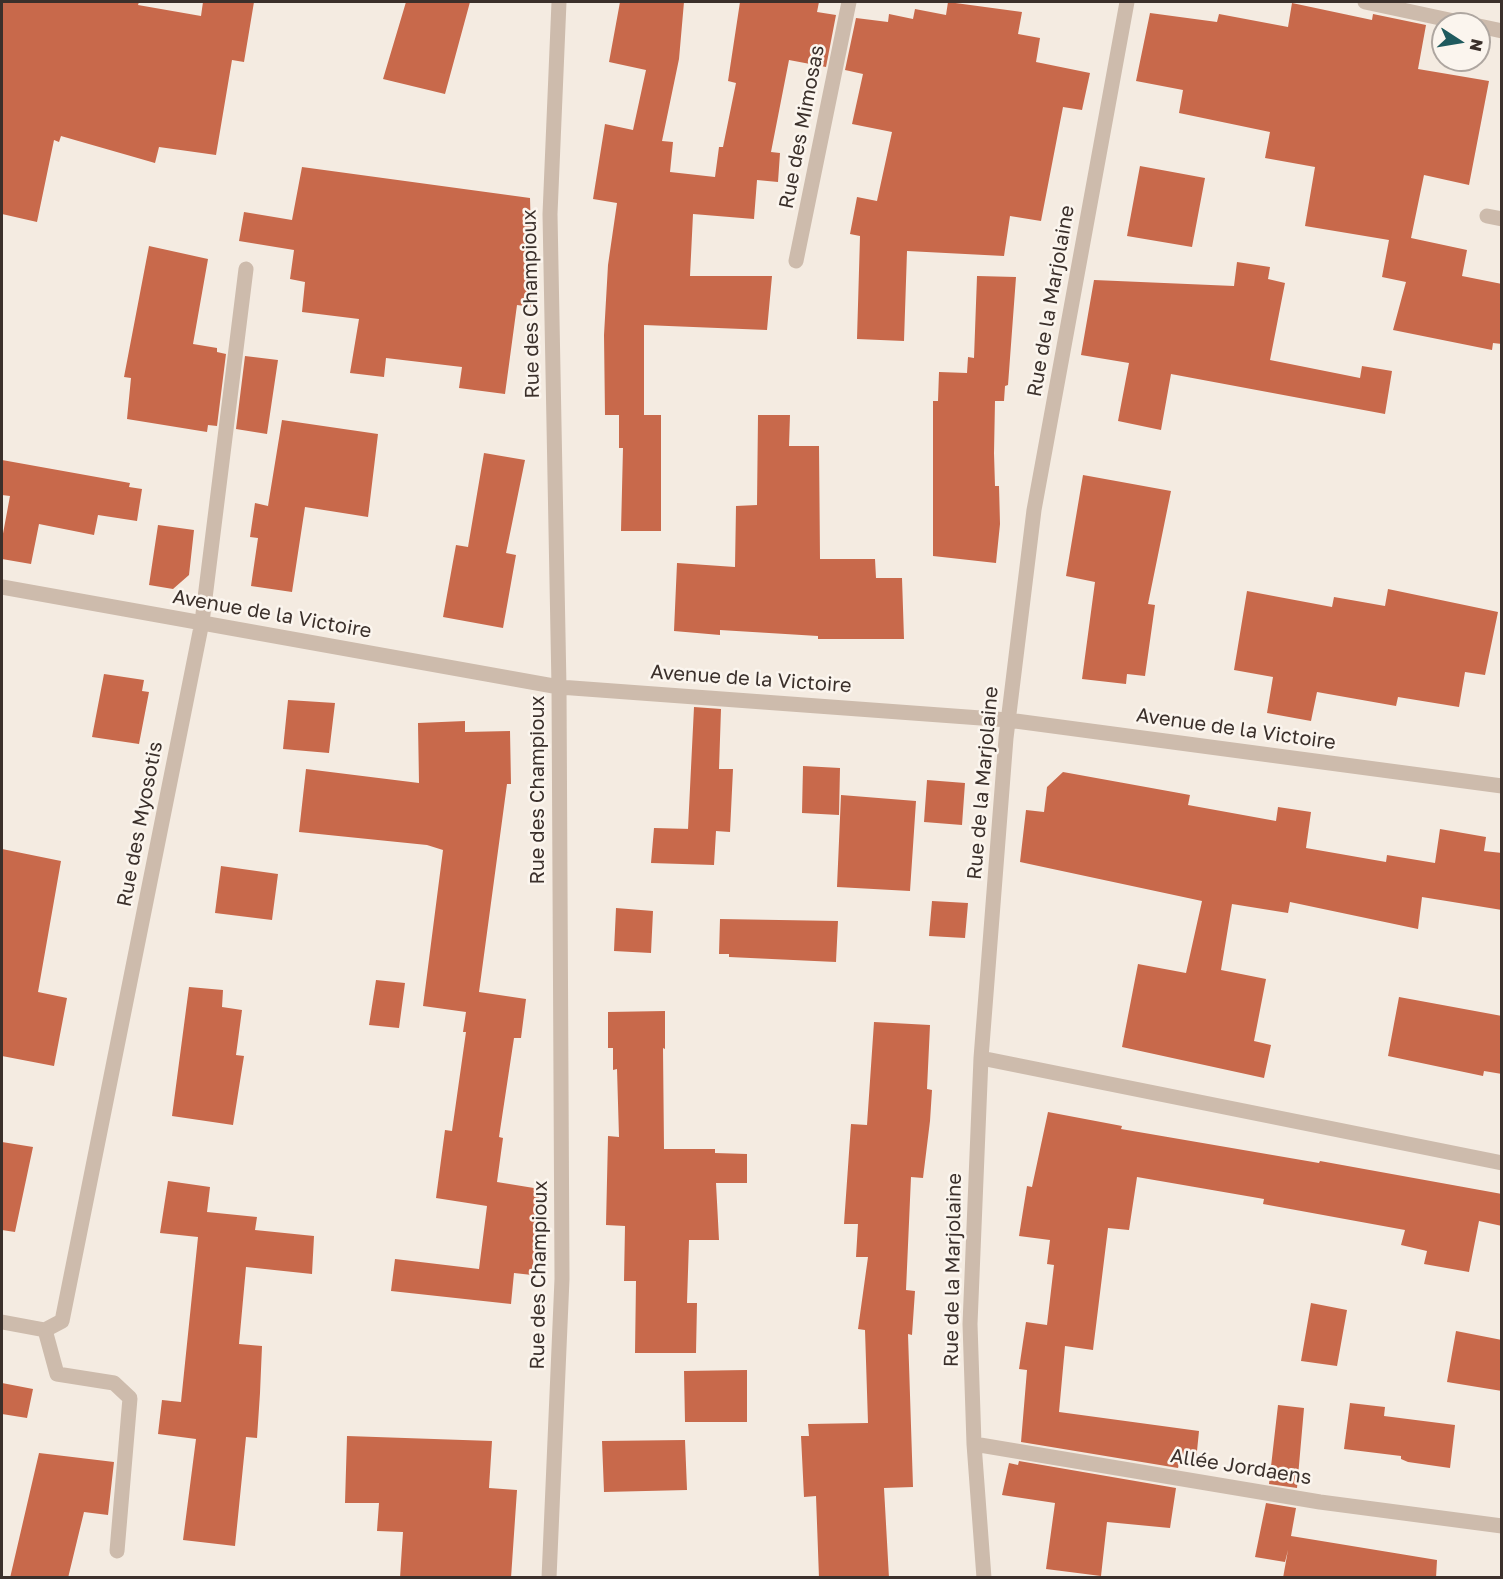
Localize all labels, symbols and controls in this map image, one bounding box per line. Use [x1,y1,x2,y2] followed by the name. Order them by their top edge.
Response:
[1431,12,1491,72] north arrow
[1466,37,1488,53] text: N
[774,43,830,211] street label: Rue des Mimosas
[1022,203,1080,399] street label: Rue de la Marjolaine
[517,209,545,399] street label: Rue des Champioux
[171,585,373,643] street label: Avenue de la Victoire
[650,660,852,698] street label: Avenue de la Victoire
[963,685,1003,881] street label: Rue de la Marjolaine
[526,695,550,885] street label: Rue des Champioux
[1135,703,1337,755] street label: Avenue de la Victoire
[112,739,168,909] street label: Rue des Myosotis
[939,1173,967,1367] street label: Rue de la Marjolaine
[525,1180,553,1370] street label: Rue des Champioux
[1169,1444,1313,1490] street label: Allée Jordaens

